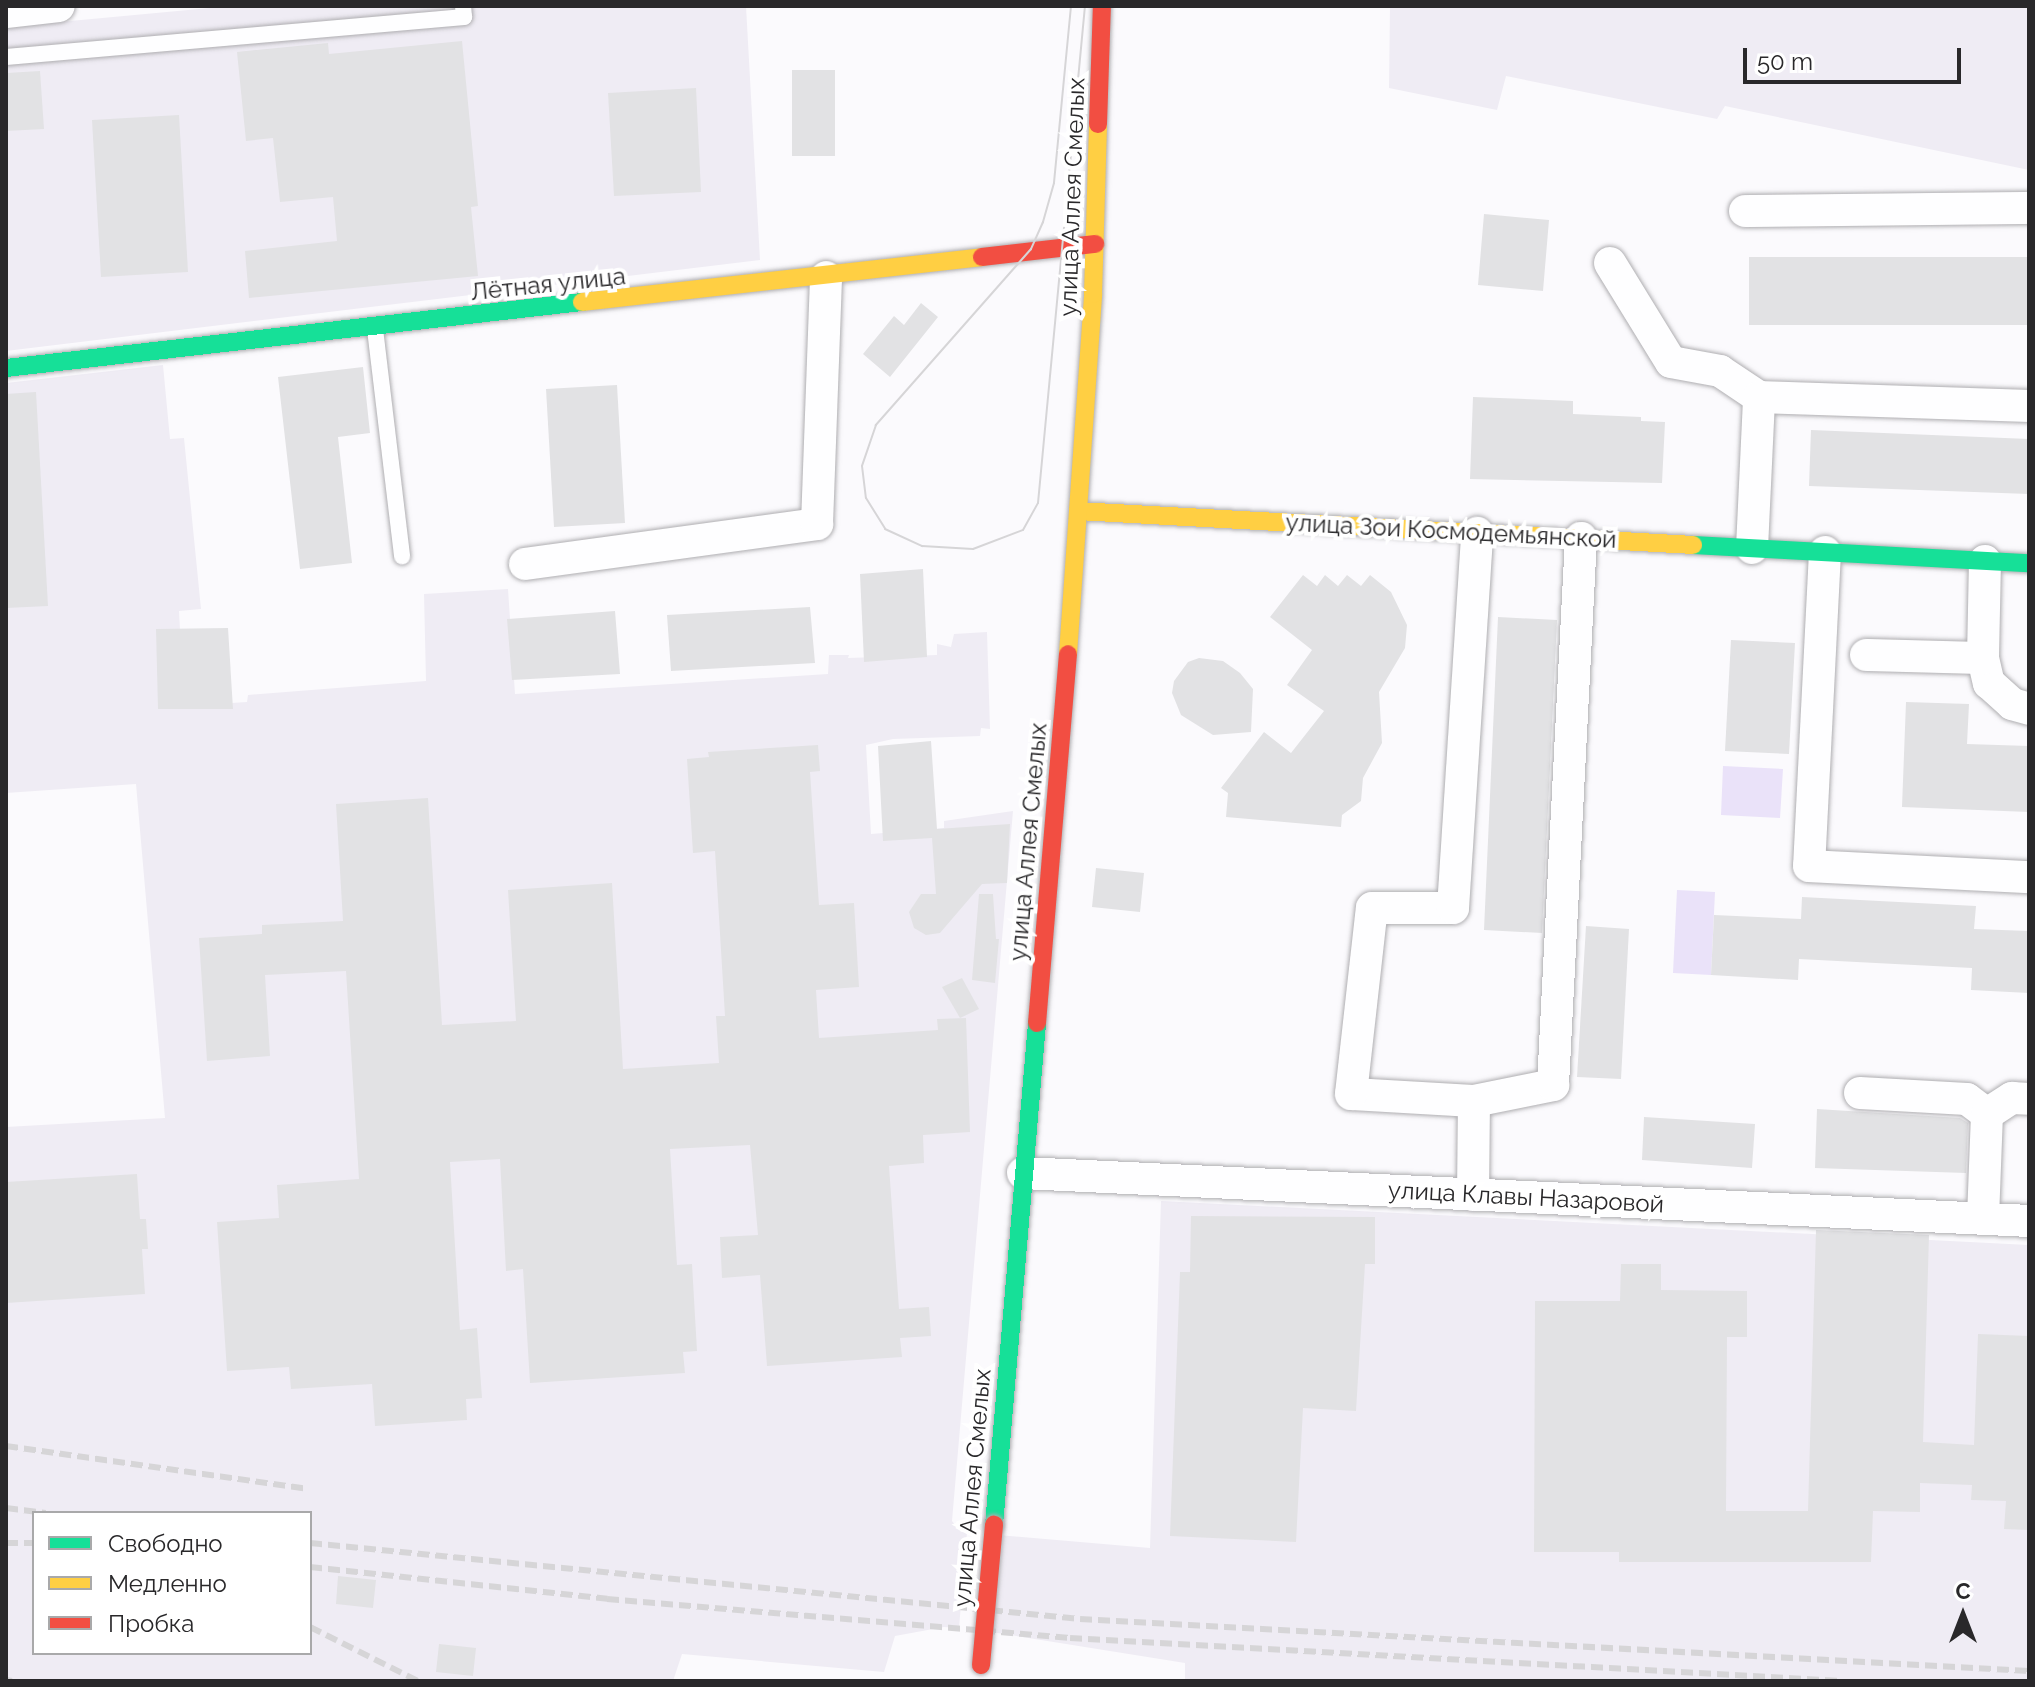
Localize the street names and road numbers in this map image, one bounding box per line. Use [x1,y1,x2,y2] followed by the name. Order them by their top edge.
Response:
[1053,77,1091,317] street label: улица Аллея Смелых
[469,261,627,307] street label: Лётная улица
[1285,508,1617,554] street label: улица Зои Космодемьянской
[1003,721,1053,963] street label: улица Аллея Смелых
[1387,1175,1665,1219] street label: улица Клавы Назаровой
[947,1367,997,1609] street label: улица Аллея Смелых

